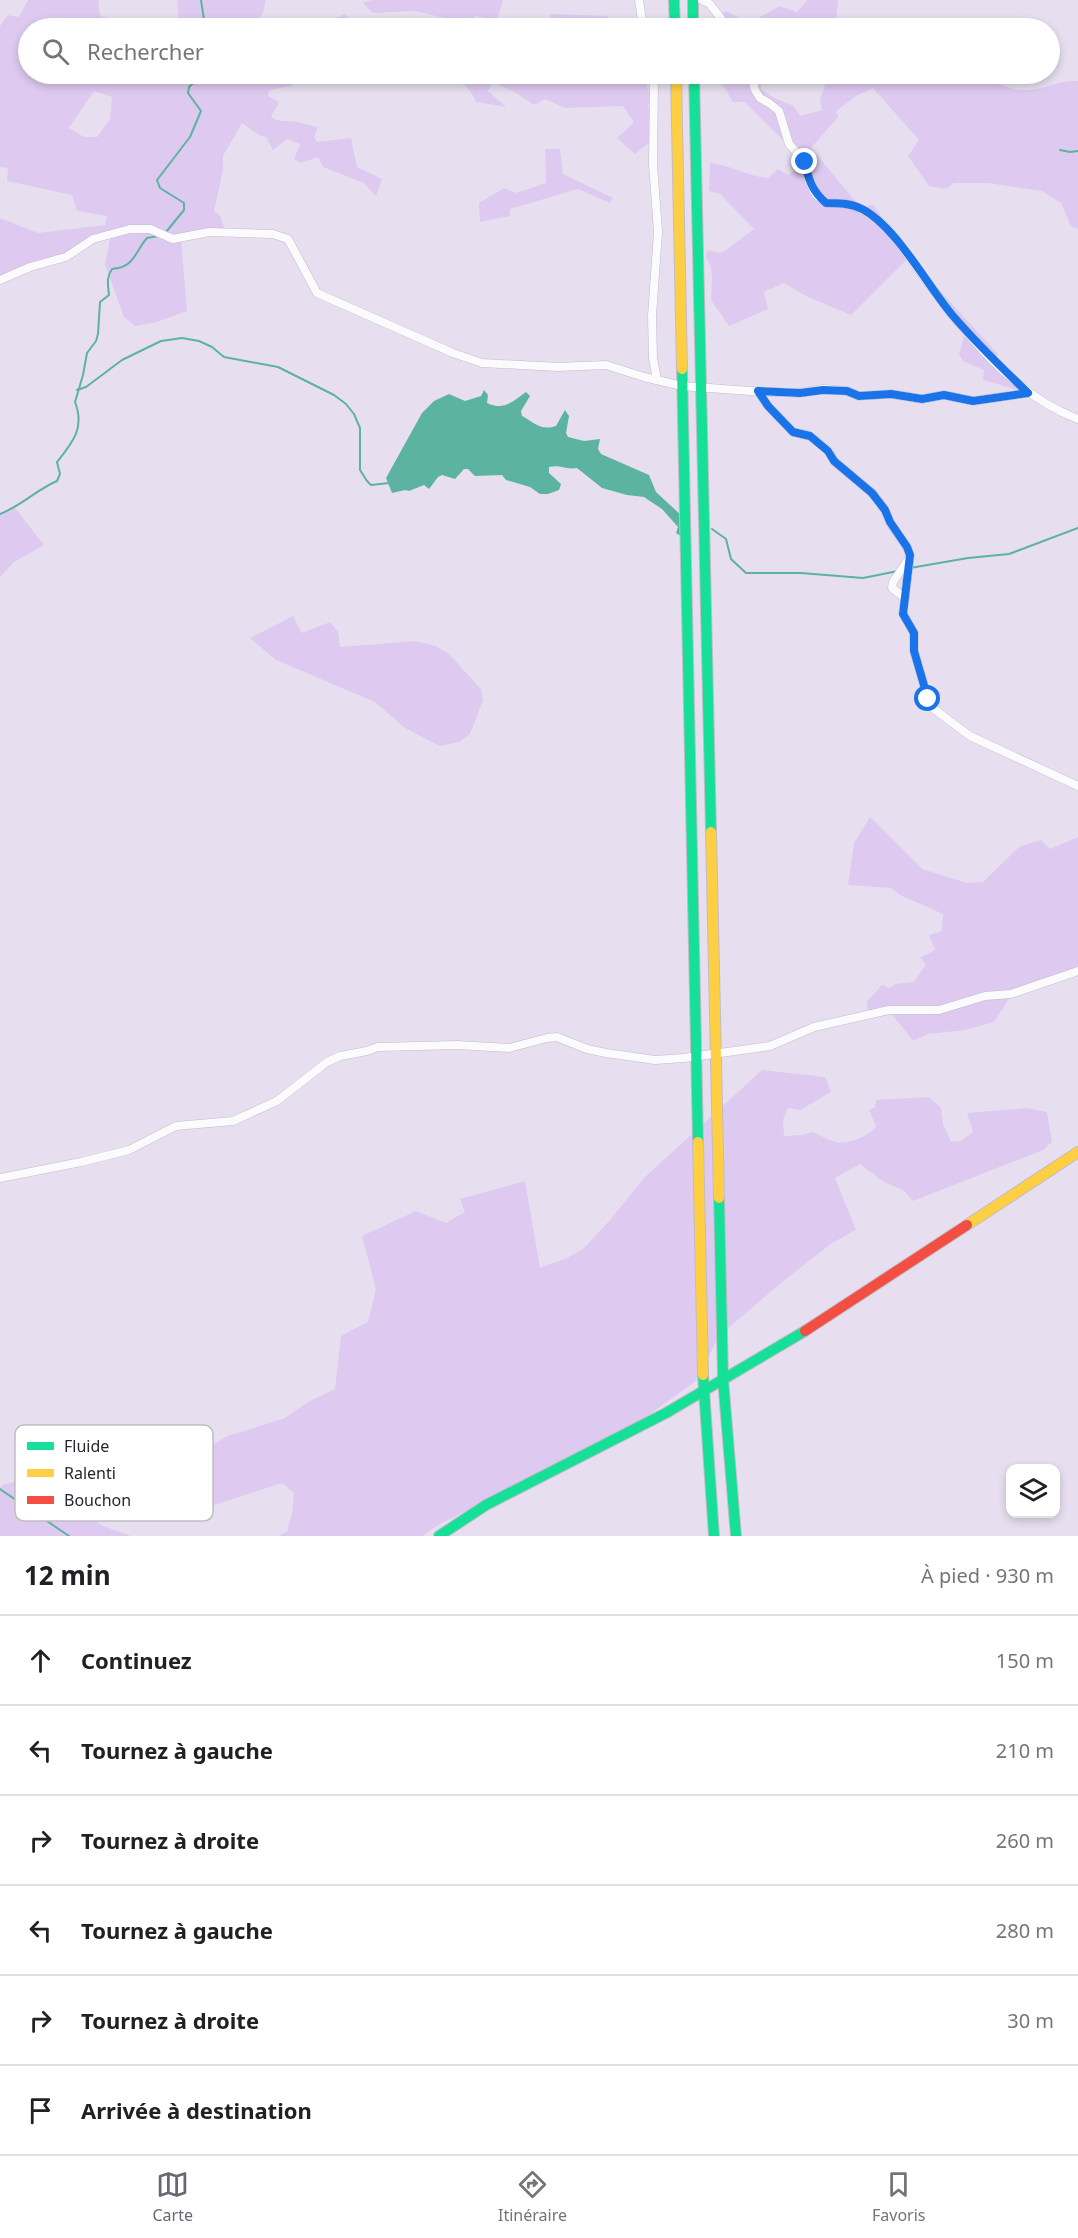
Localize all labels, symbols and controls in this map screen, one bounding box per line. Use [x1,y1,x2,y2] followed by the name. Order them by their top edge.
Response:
[18,18,1060,84] search box
[39,35,72,68] icon: search
[87,36,204,66] text: Rechercher
[791,148,817,174] route end
[914,685,940,711] route start
[15,1425,213,1521] legend
[64,1435,109,1457] text: Fluide
[64,1462,116,1484] text: Ralenti
[1006,1464,1060,1518] map controls
[1006,1464,1060,1518] button: layers
[64,1489,131,1511] text: Bouchon
[24,1557,111,1593] text: 12 min
[921,1562,1054,1589] text: À pied · 930 m
[24,1644,57,1677] icon: ahead
[81,1645,192,1675] text: Continuez
[996,1647,1054,1674] text: 150 m
[24,1734,57,1767] icon: left
[81,1735,273,1765] text: Tournez à gauche
[996,1737,1054,1764] text: 210 m
[24,1824,57,1857] icon: right
[81,1825,259,1855] text: Tournez à droite
[996,1827,1054,1854] text: 260 m
[24,1914,57,1947] icon: left
[81,1915,273,1945] text: Tournez à gauche
[996,1917,1054,1944] text: 280 m
[24,2004,57,2037] icon: right
[81,2005,259,2035] text: Tournez à droite
[1007,2007,1054,2034] text: 30 m
[24,2094,57,2127] icon: arrive
[81,2095,312,2125] text: Arrivée à destination
[153,2168,193,2226] tab: Carte
[498,2168,567,2226] tab: Itinéraire
[872,2168,925,2226] tab: Favoris

